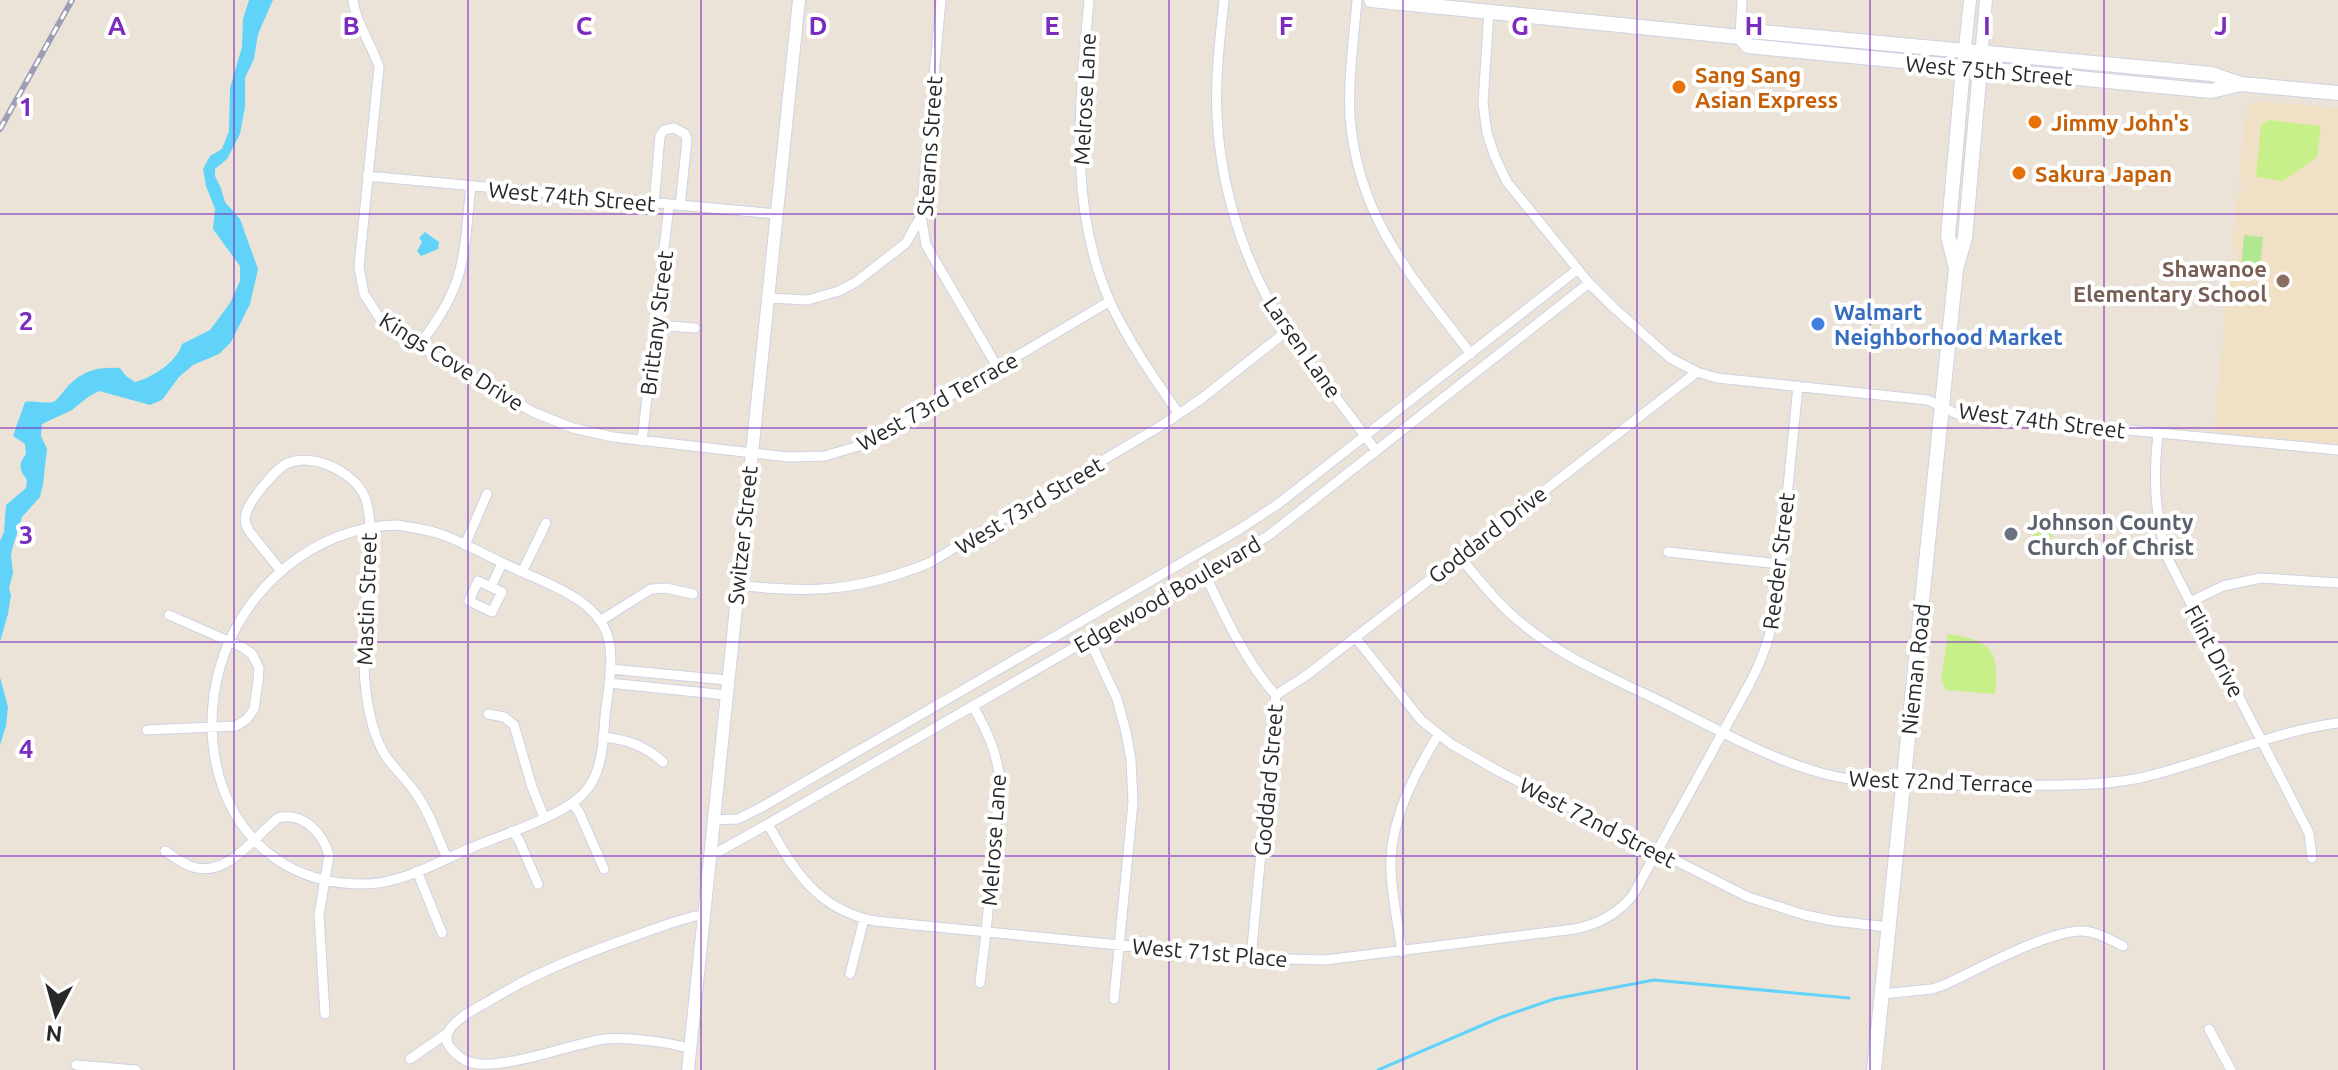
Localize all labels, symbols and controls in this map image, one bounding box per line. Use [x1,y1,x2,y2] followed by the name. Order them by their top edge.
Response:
[108,11,127,40] text: A
[342,11,360,40] text: B
[576,11,593,40] text: C
[809,11,827,40] text: D
[1044,11,1060,40] text: E
[1279,11,1293,40] text: F
[1511,11,1529,40] text: G
[1745,11,1763,40] text: H
[1983,11,1991,40] text: I
[2214,11,2228,40] text: J
[1068,32,1100,166] street label: Melrose Lane
[1904,50,2074,90] street label: West 75th Street
[1695,62,1838,112] place label: Sang Sang Asian Express
[912,75,946,217] street label: Stearns Street
[1670,78,1688,96] marker: Sang Sang Asian Express
[19,92,33,121] text: 1
[2051,110,2189,135] place label: Jimmy John's
[2026,113,2044,131] marker: Jimmy John's
[2035,161,2172,186] place label: Sakura Japan
[2010,164,2028,182] marker: Sakura Japan
[487,176,657,216] street label: West 74th Street
[635,249,677,397] street label: Brittany Street
[2073,256,2267,306] place label: Shawanoe Elementary School
[2274,272,2292,290] marker: Shawanoe Elementary School
[1259,292,1347,402] street label: Larsen Lane
[1834,299,2063,349] place label: Walmart Neighborhood Market
[19,306,33,335] text: 2
[375,307,529,415] street label: Kings Cove Drive
[1809,315,1827,333] marker: Walmart Neighborhood Market
[852,346,1022,456] street label: West 73rd Terrace
[1957,397,2127,443] street label: West 74th Street
[951,451,1108,559] street label: West 73rd Street
[722,464,762,606] street label: Switzer Street
[1423,480,1551,588] street label: Goddard Drive
[1757,491,1799,631] street label: Reeder Street
[2027,509,2194,559] place label: Johnson County Church of Christ
[19,520,33,549] text: 3
[2002,525,2020,543] marker: Johnson County Church of Christ
[1069,530,1265,658] street label: Edgewood Boulevard
[351,532,381,666] street label: Mastin Street
[2180,601,2250,701] street label: Flint Drive
[1896,602,1934,736] street label: Nieman Road
[1249,703,1287,857] street label: Goddard Street
[19,734,33,763] text: 4
[1848,765,2034,797] street label: West 72nd Terrace
[1516,772,1681,872] street label: West 72nd Street
[976,773,1010,907] street label: Melrose Lane
[1131,933,1289,971] street label: West 71st Place
[16,974,96,1054] north arrow
[44,1021,63,1048] text: N

